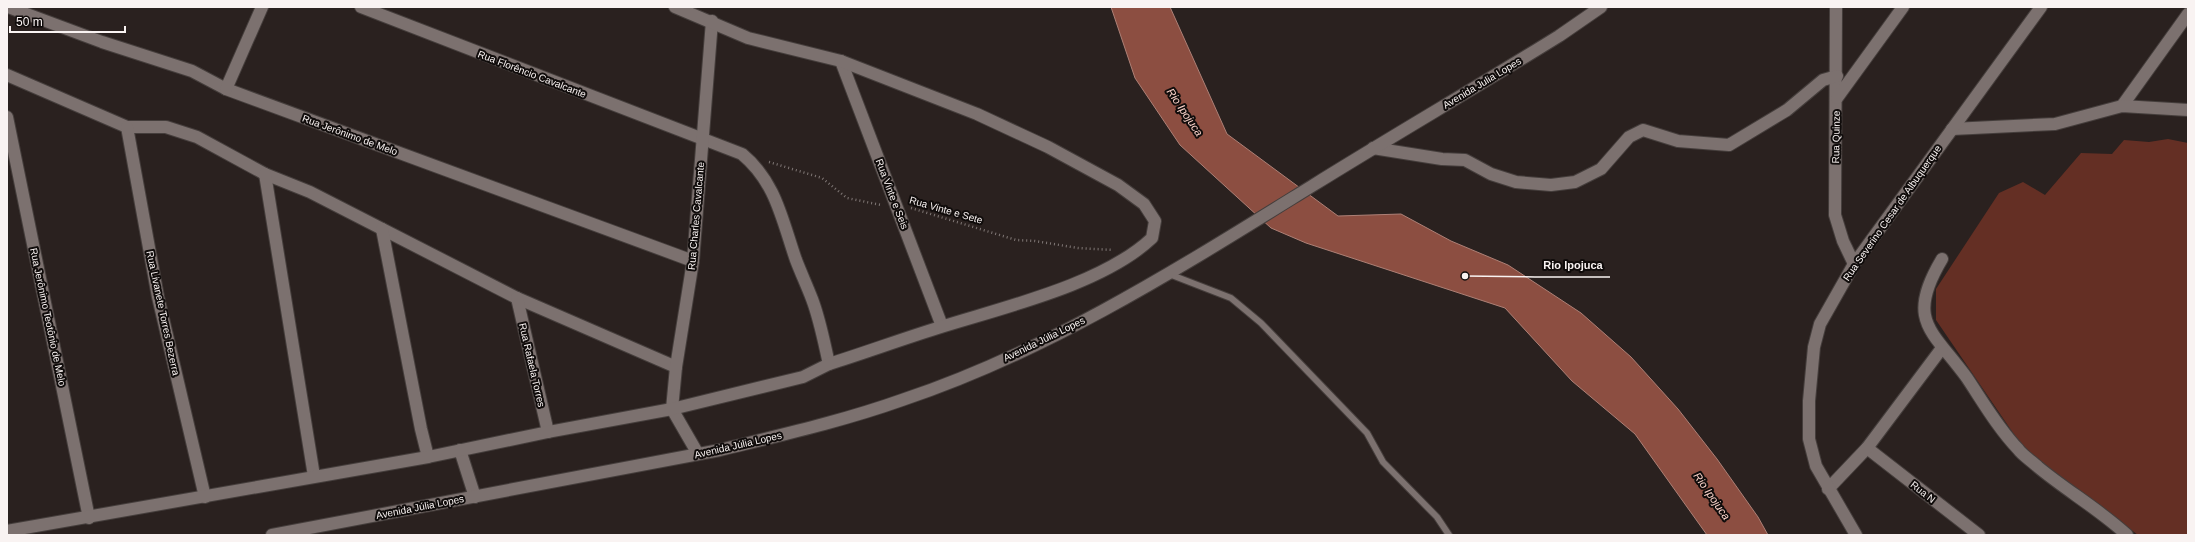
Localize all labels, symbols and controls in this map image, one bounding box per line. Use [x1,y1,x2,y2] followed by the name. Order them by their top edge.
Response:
[10,8,125,34] scale bar
[16,15,43,29] text: 50 m
[476,48,588,100] street label: Rua Florêncio Cavalcante
[1441,55,1523,111] street label: Avenida Julia Lopes
[1165,86,1205,138] water label: Rio Ipojuca
[1830,110,1842,163] street label: Rua Quinze
[301,113,400,158] street label: Rua Jerônimo de Melo
[1841,143,1943,283] street label: Rua Severino Cesar de Albuquerque
[874,157,910,231] street label: Rua Vinte e Seis
[686,161,706,270] street label: Rua Charles Cavalcante
[908,194,984,226] street label: Rua Vinte e Sete
[28,247,68,388] street label: Rua Jerônimo Teotônio de Melo
[144,250,182,377] street label: Rua Livanete Torres Bezerra
[1535,254,1610,277] callout: Rio Ipojuca
[1543,259,1604,271] text: Rio Ipojuca
[1001,314,1087,364] street label: Avenida Júlia Lopes
[517,322,547,408] street label: Rua Rafaela Torres
[693,430,783,460] street label: Avenida Júlia Lopes
[1691,470,1733,522] water label: Rio Ipojuca
[1908,479,1938,505] street label: Rua N
[375,493,465,521] street label: Avenida Júlia Lopes

